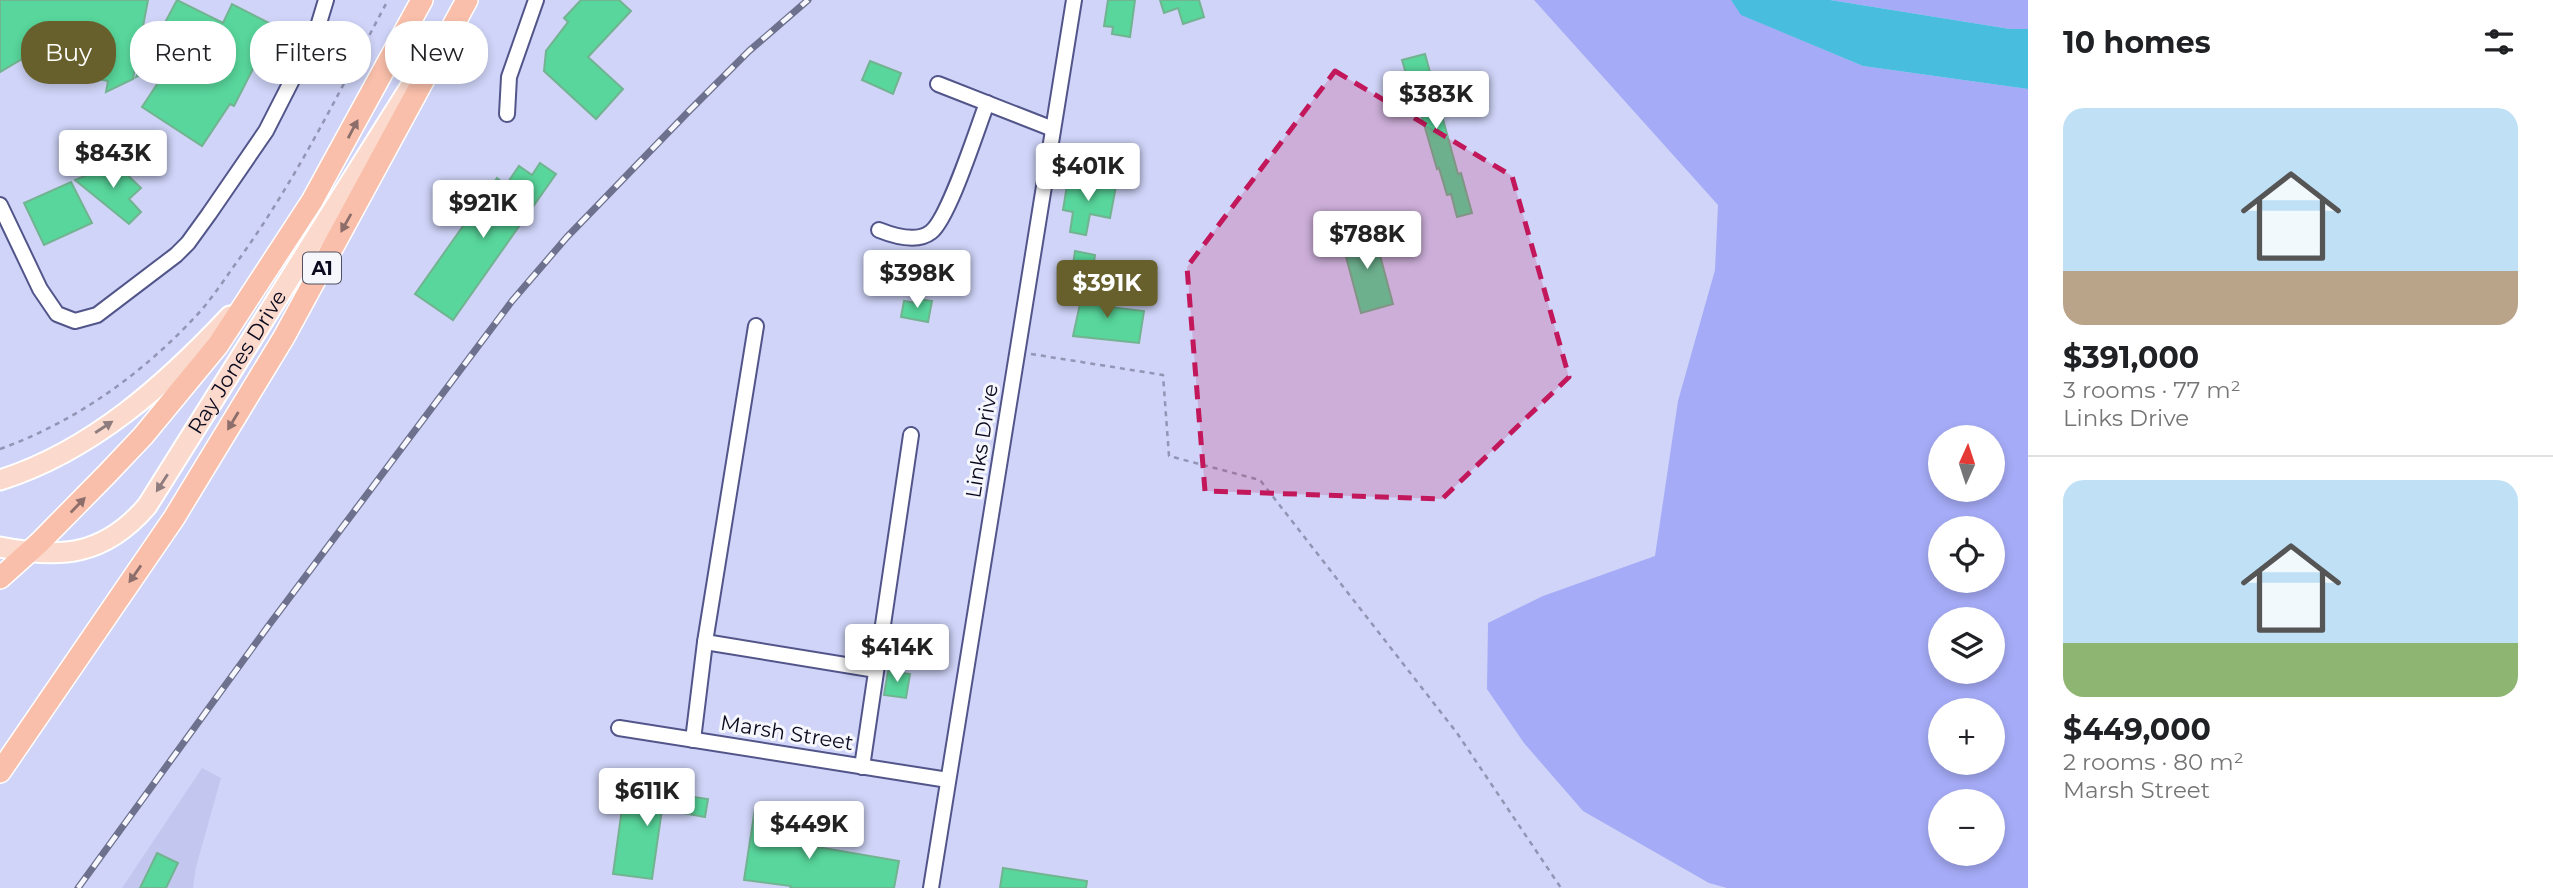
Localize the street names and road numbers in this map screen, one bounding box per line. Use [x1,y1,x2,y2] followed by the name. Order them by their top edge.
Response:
[303,252,341,284] road number: A1
[182,285,291,438] street label: Ray Jones Drive
[960,382,1003,500] street label: Links Drive
[719,710,855,755] street label: Marsh Street

